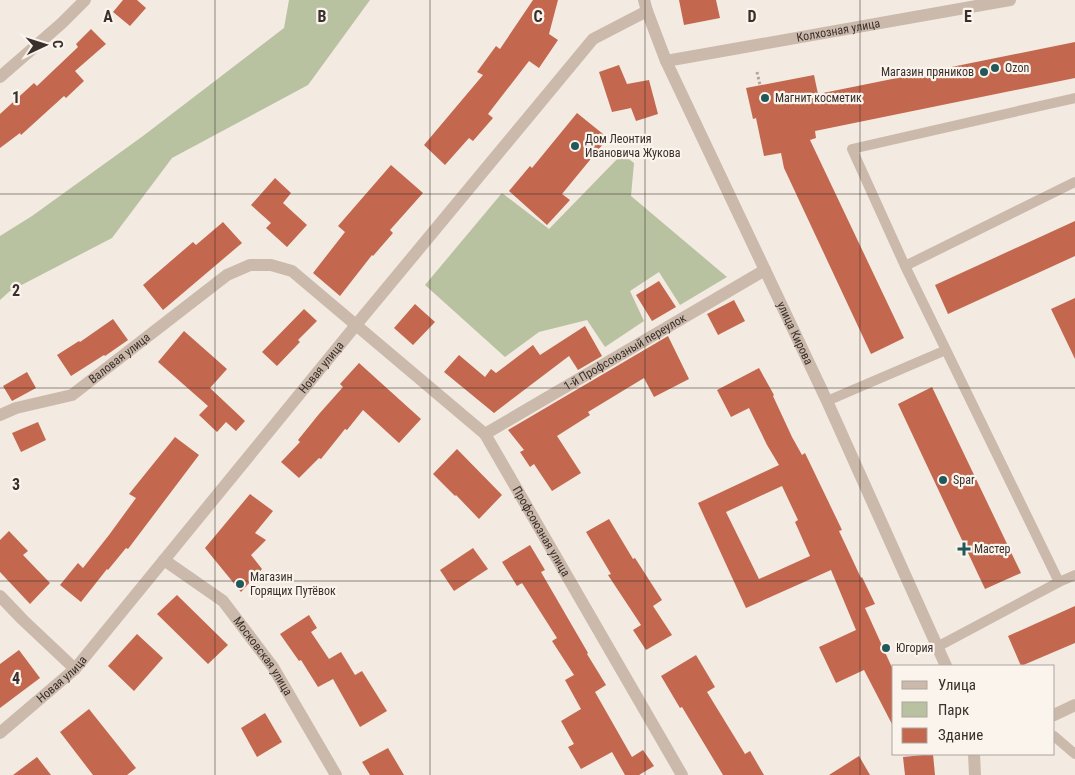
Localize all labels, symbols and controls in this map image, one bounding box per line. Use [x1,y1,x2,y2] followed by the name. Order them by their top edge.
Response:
[103,7,113,26] text: A
[318,7,327,26] text: B
[533,7,543,26] text: C
[747,7,757,26] text: D
[964,7,972,26] text: E
[795,16,881,45] street label: Колхозная улица
[20,20,70,70] north arrow
[50,40,66,49] text: С
[1005,61,1029,75] place label: Ozon
[989,62,1001,74] marker: Ozon
[881,65,974,79] place label: Магазин пряников
[978,66,990,78] marker: Магазин пряников
[12,88,20,107] text: 1
[775,91,862,105] place label: Магнит косметик
[759,92,771,104] marker: Магнит косметик
[585,132,681,160] place label: Дом Леонтия Ивановича Жукова
[569,140,581,152] marker: Дом Леонтия Ивановича Жукова
[12,281,20,300] text: 2
[774,299,816,367] street label: улица Кирова
[561,311,689,393] street label: 1-й Профсоюзный переулок
[86,330,153,386] street label: Валовая улица
[296,338,347,396] street label: Новая улица
[953,473,975,487] place label: Spar
[937,474,949,486] marker: Spar
[12,475,20,494] text: 3
[510,484,573,579] street label: Профсоюзная улица
[974,542,1011,556] place label: Мастер
[958,543,970,555] marker: Мастер
[250,570,336,598] place label: Магазин Горящих Путёвок
[234,578,246,590] marker: Магазин Горящих Путёвок
[230,614,295,698] street label: Московская улица
[896,641,933,655] place label: Югория
[880,642,892,654] marker: Югория
[34,653,90,706] street label: Новая улица
[892,665,1055,755] legend
[12,669,20,688] text: 4
[938,676,976,694] text: Улица
[938,701,969,719] text: Парк
[938,726,983,744] text: Здание

